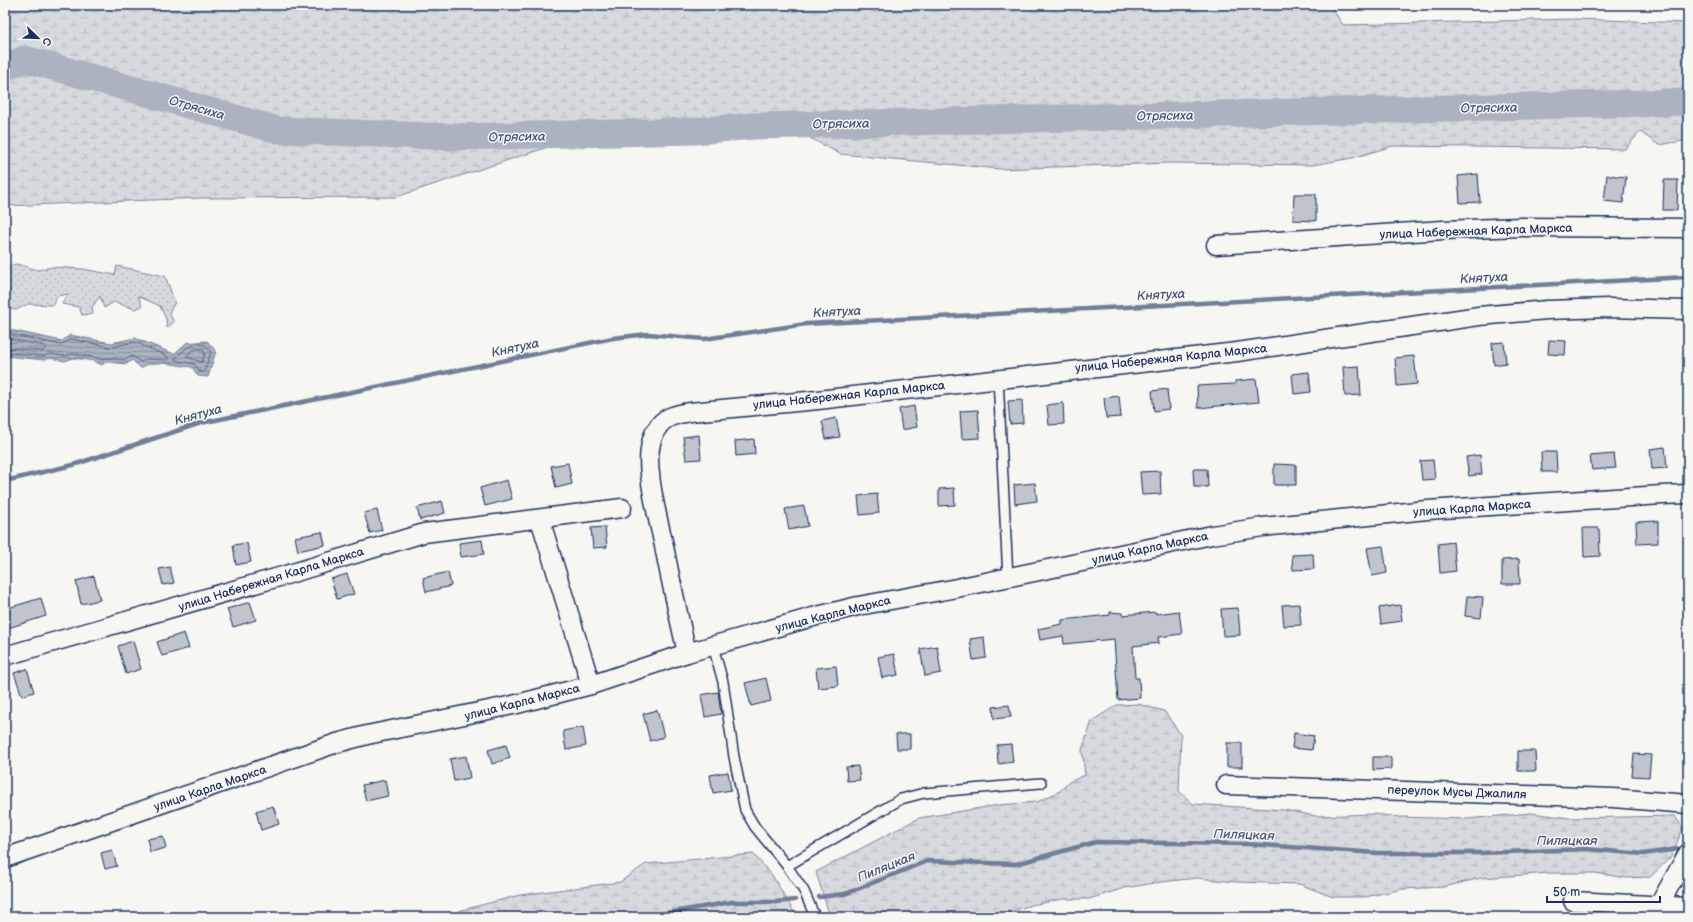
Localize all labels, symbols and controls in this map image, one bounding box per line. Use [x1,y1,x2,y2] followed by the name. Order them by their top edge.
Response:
[18,18,58,58] north arrow
[39,36,54,48] text: С
[167,92,227,124] water label: Отрясиха
[1460,99,1518,116] water label: Отрясиха
[1136,107,1194,124] water label: Отрясиха
[812,115,870,132] water label: Отрясиха
[488,128,546,145] water label: Отрясиха
[1379,221,1573,242] street label: улица Набережная Карла Маркса
[1459,269,1509,287] water label: Княтуха
[1136,286,1186,304] water label: Княтуха
[812,303,862,321] water label: Княтуха
[490,335,541,361] water label: Княтуха
[1074,341,1268,376] street label: улица Набережная Карла Маркса
[752,378,946,413] street label: улица Набережная Карла Маркса
[173,401,224,429] water label: Княтуха
[1413,497,1531,520] street label: улица Карла Маркса
[1091,529,1209,568] street label: улица Карла Маркса
[177,544,366,615] street label: улица Набережная Карла Маркса
[774,593,892,636] street label: улица Карла Маркса
[463,681,581,724] street label: улица Карла Маркса
[152,762,268,815] street label: улица Карла Маркса
[1387,783,1527,802] street label: переулок Мусы Джалиля
[1213,826,1276,844] water label: Пиляцкая
[1536,833,1598,849] water label: Пиляцкая
[855,848,918,886] water label: Пиляцкая
[1547,878,1660,904] scale bar
[1553,885,1580,900] text: 50 m

